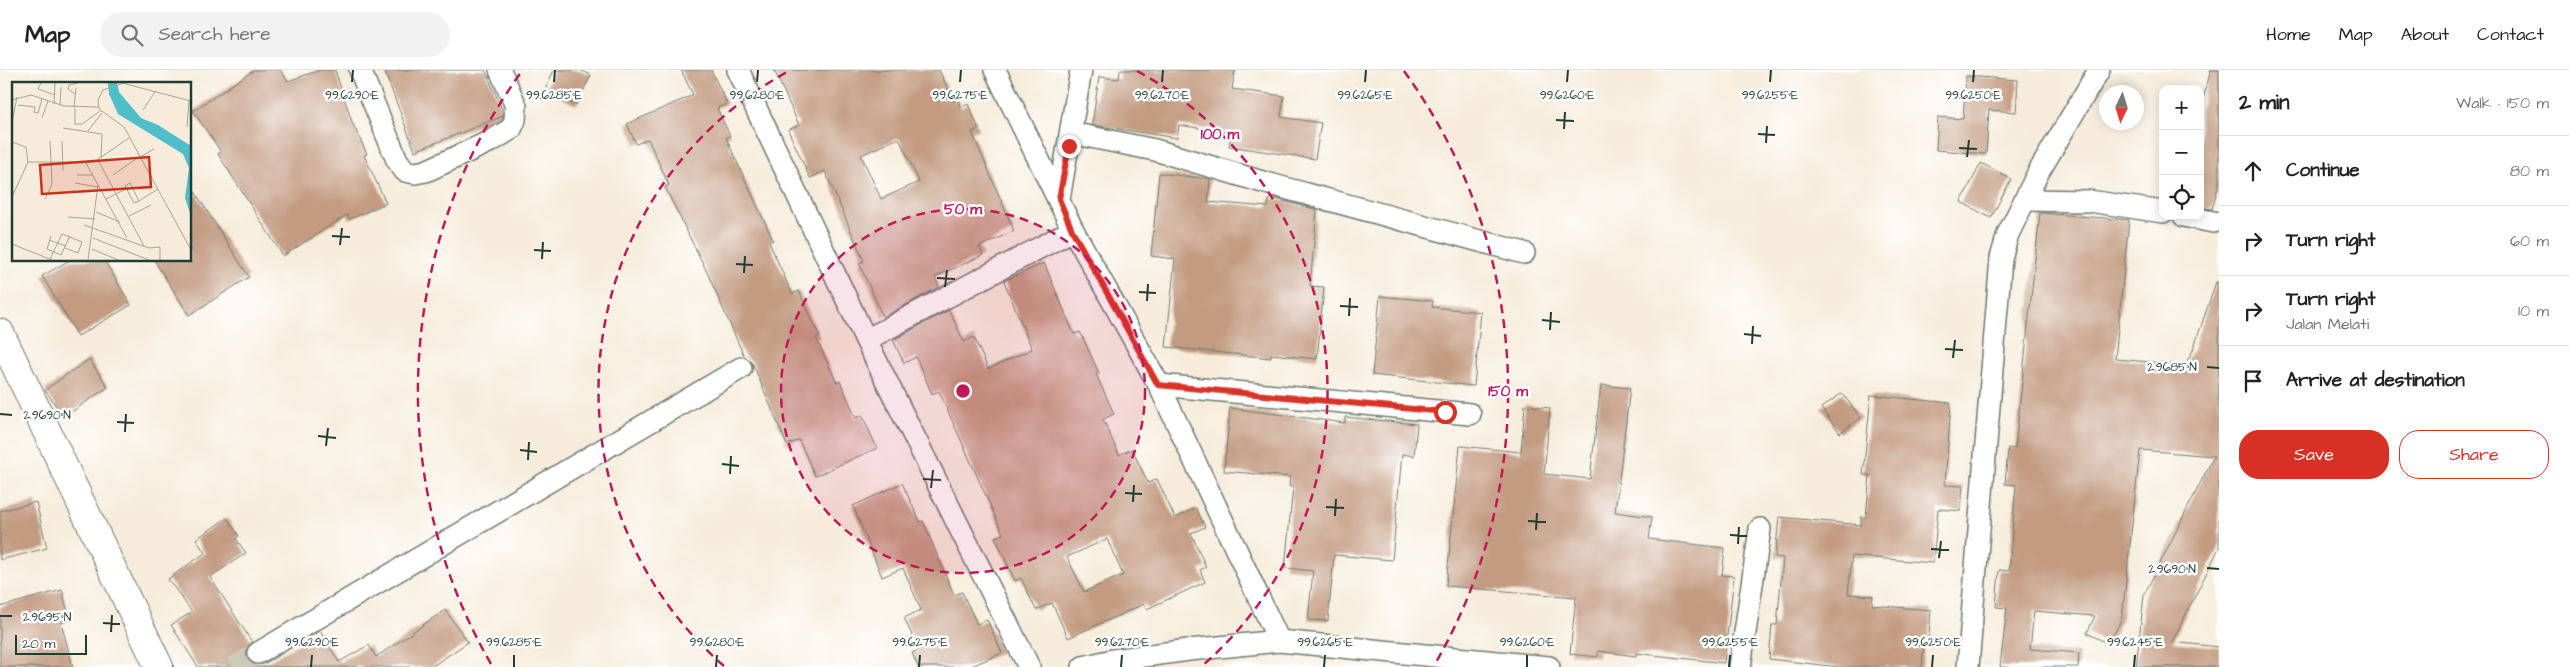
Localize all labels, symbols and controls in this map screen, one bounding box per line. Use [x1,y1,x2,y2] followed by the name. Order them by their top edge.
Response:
[100,12,450,57] search box
[25,18,70,52] text: Map
[118,21,146,49] icon: search
[158,21,271,48] text: Search here
[2266,22,2311,47] text: Home
[2339,22,2373,47] text: Map
[2401,22,2449,47] text: About
[2477,22,2544,47] text: Contact
[12,82,191,261] inset map
[2099,85,2144,130] north arrow
[2159,85,2204,220] map controls
[2159,85,2204,130] button: +
[325,87,379,104] text: 99.6290°E
[526,87,582,104] text: 99.6285°E
[730,87,784,104] text: 99.6280°E
[932,87,988,104] text: 99.6275°E
[1135,87,1189,104] text: 99.6270°E
[1337,87,1393,104] text: 99.6265°E
[1540,87,1594,104] text: 99.6260°E
[1742,87,1798,104] text: 99.6255°E
[1945,87,2001,104] text: 99.6250°E
[2239,88,2289,117] text: 2 min
[2456,92,2549,114] text: Walk · 150 m
[1201,124,1240,145] text: 100 m
[2159,130,2204,175] button: −
[1058,135,1081,158] route end
[2239,157,2267,185] icon: ahead
[2286,157,2360,184] text: Continue
[2510,160,2549,182] text: 80 m
[2159,175,2204,220] button: locate
[944,199,982,220] text: 50 m
[2239,227,2267,255] icon: right
[2286,227,2375,254] text: Turn right
[2510,230,2549,252] text: 60 m
[2286,286,2375,313] text: Turn right
[2239,297,2267,325] icon: right
[2518,300,2549,322] text: 10 m
[2286,313,2369,335] text: Jalan Melati
[2147,359,2197,376] text: 2.9685°N
[2239,367,2267,395] icon: arrive
[2286,367,2465,394] text: Arrive at destination
[1488,381,1528,402] text: 150 m
[954,382,972,400] centre of rings
[1434,401,1457,424] route start
[23,407,71,424] text: 2.9690°N
[2239,430,2389,479] button: Save
[2399,430,2549,479] button: Share
[2148,561,2196,578] text: 2.9690°N
[23,609,72,626] text: 2.9695°N
[15,632,88,655] scale bar
[22,634,55,654] text: 20 m
[285,634,339,651] text: 99.6290°E
[486,634,542,651] text: 99.6285°E
[690,634,744,651] text: 99.6280°E
[892,634,948,651] text: 99.6275°E
[1095,634,1149,651] text: 99.6270°E
[1297,634,1353,651] text: 99.6265°E
[1500,634,1554,651] text: 99.6260°E
[1702,634,1758,651] text: 99.6255°E
[1905,634,1961,651] text: 99.6250°E
[2107,634,2163,651] text: 99.6245°E

